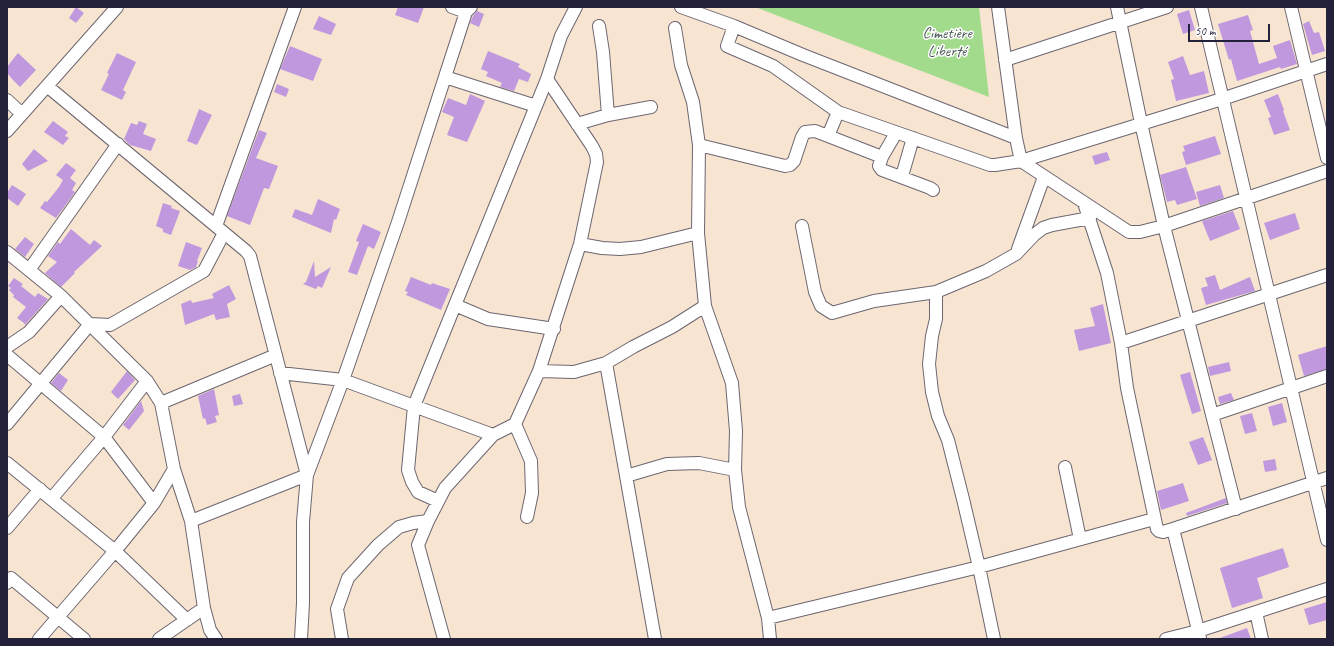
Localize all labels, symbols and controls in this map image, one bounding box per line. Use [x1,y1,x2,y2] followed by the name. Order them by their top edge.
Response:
[1190,16,1272,42] scale bar
[1195,23,1215,39] text: 50 m
[922,24,972,62] park label: Cimetière Liberté

